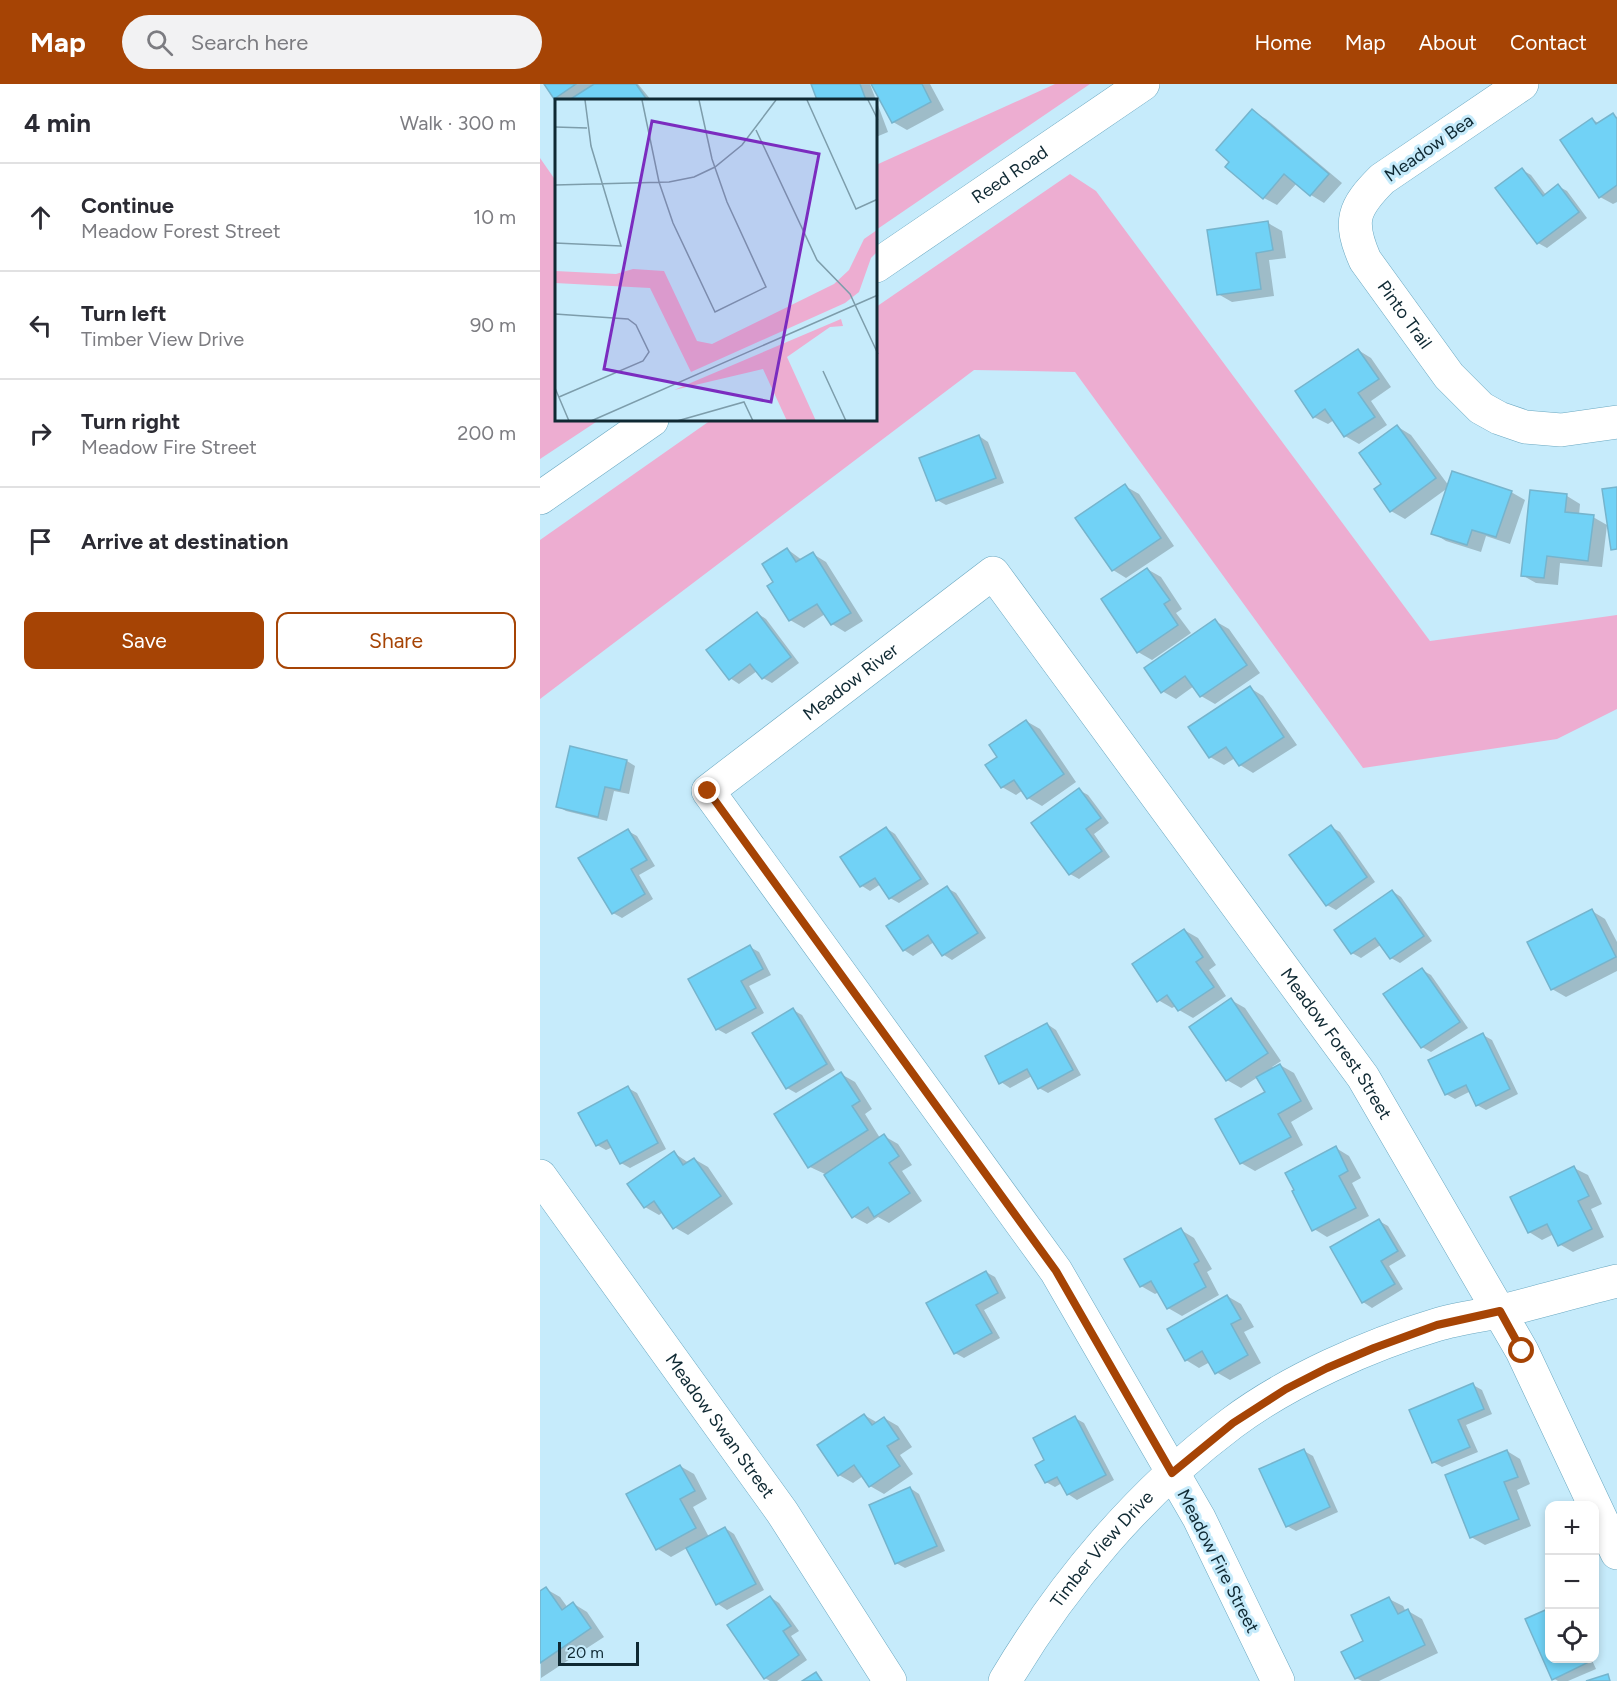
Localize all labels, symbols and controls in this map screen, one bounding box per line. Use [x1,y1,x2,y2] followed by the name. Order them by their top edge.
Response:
[122,15,542,69] search box
[30,25,86,59] text: Map
[143,26,176,59] icon: search
[191,29,308,56] text: Search here
[1255,30,1312,55] text: Home
[1345,30,1386,55] text: Map
[1419,30,1477,55] text: About
[1510,30,1587,55] text: Contact
[555,99,878,422] inset map
[24,107,91,139] text: 4 min
[1380,109,1478,187] street label: Meadow Bea
[400,111,516,135] text: Walk · 300 m
[968,141,1052,208] street label: Reed Road
[81,192,174,219] text: Continue
[24,201,57,234] icon: ahead
[473,205,516,229] text: 10 m
[81,219,281,243] text: Meadow Forest Street
[1373,276,1437,353] street label: Pinto Trail
[81,300,167,327] text: Turn left
[24,309,57,342] icon: left
[470,313,516,337] text: 90 m
[81,327,244,351] text: Timber View Drive
[81,408,180,435] text: Turn right
[24,417,57,450] icon: right
[457,421,516,445] text: 200 m
[81,435,257,459] text: Meadow Fire Street
[24,525,57,558] icon: arrive
[81,528,289,555] text: Arrive at destination
[24,612,264,669] button: Save
[276,612,516,669] button: Share
[799,638,903,725] street label: Meadow River
[694,777,720,803] route end
[1276,964,1396,1124] street label: Meadow Forest Street
[1508,1337,1534,1363] route start
[661,1349,780,1503] street label: Meadow Swan Street
[1046,1486,1158,1612] street label: Timber View Drive
[1172,1486,1264,1637] street label: Meadow Fire Street
[1545,1501,1599,1663] map controls
[1545,1501,1599,1555] button: +
[1545,1555,1599,1609] button: −
[1545,1609,1599,1663] button: locate
[558,1639,639,1666] scale bar
[567,1643,604,1662] text: 20 m

